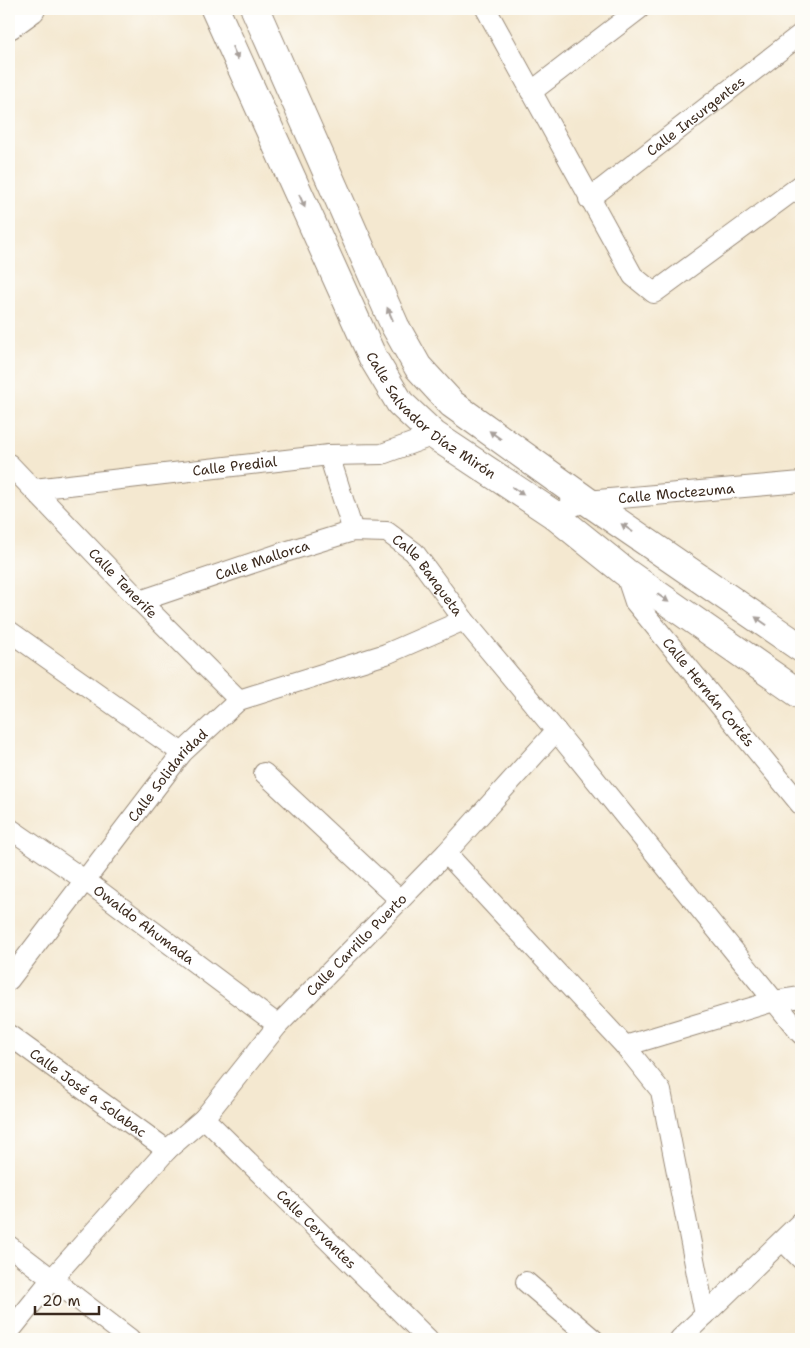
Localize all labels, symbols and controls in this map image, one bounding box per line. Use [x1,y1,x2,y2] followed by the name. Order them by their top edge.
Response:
[232,46,240,60] one-way arrow
[643,72,748,160] street label: Calle Insurgentes
[299,194,307,208] one-way arrow
[385,307,393,321] one-way arrow
[362,349,500,483] street label: Calle Salvador Díaz Mirón
[489,429,502,440] one-way arrow
[191,452,279,480] street label: Calle Predial
[617,479,736,507] street label: Calle Moctezuma
[512,486,525,496] one-way arrow
[620,523,634,533] one-way arrow
[389,530,467,620] street label: Calle Banqueta
[213,536,312,584] street label: Calle Mallorca
[85,544,161,622] street label: Calle Tenerife
[656,593,670,603] one-way arrow
[754,616,768,626] one-way arrow
[659,634,759,750] street label: Calle Hernán Cortés
[124,725,211,825] street label: Calle Solidaridad
[90,881,198,968] street label: Owaldo Ahumada
[302,890,411,1000] street label: Calle Carrillo Puerto
[26,1044,150,1141] street label: Calle José a Solabac
[273,1186,360,1272] street label: Calle Cervantes
[35,1283,99,1315] scale bar
[42,1291,81,1311] text: 20 m

